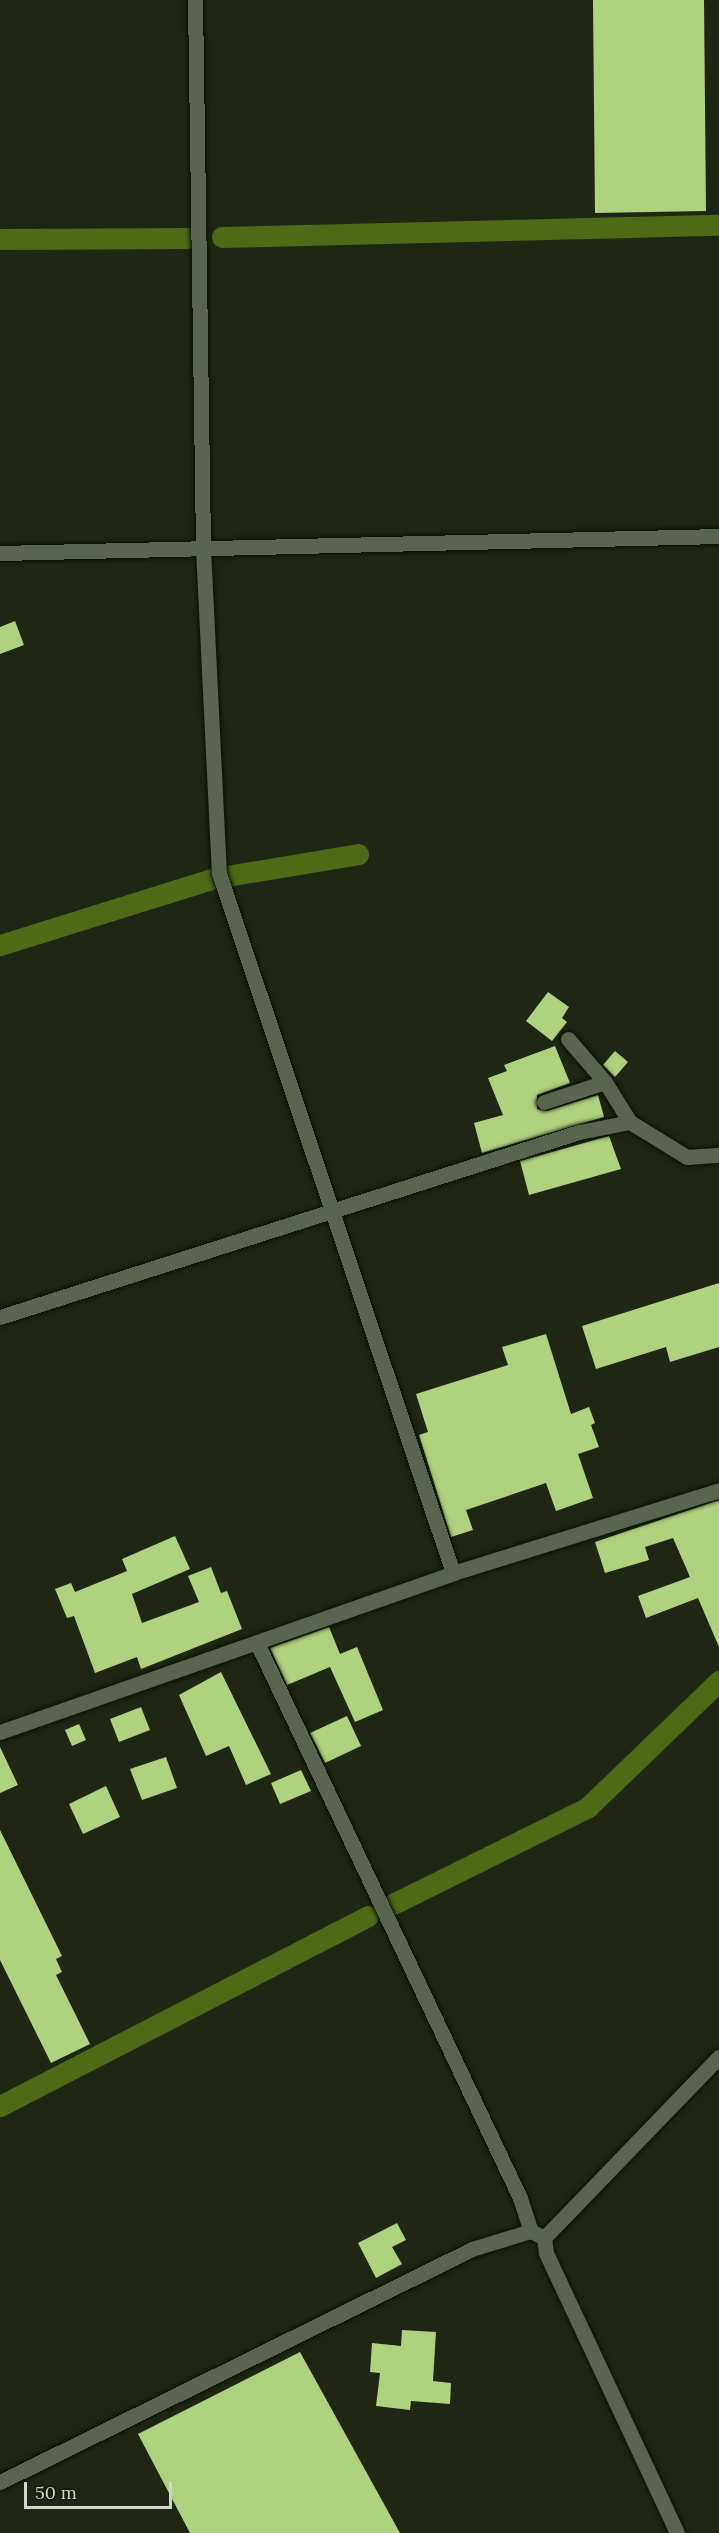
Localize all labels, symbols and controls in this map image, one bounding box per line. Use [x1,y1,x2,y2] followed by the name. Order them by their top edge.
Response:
[27,2470,176,2508] scale bar
[35,2481,77,2504] text: 50 m

